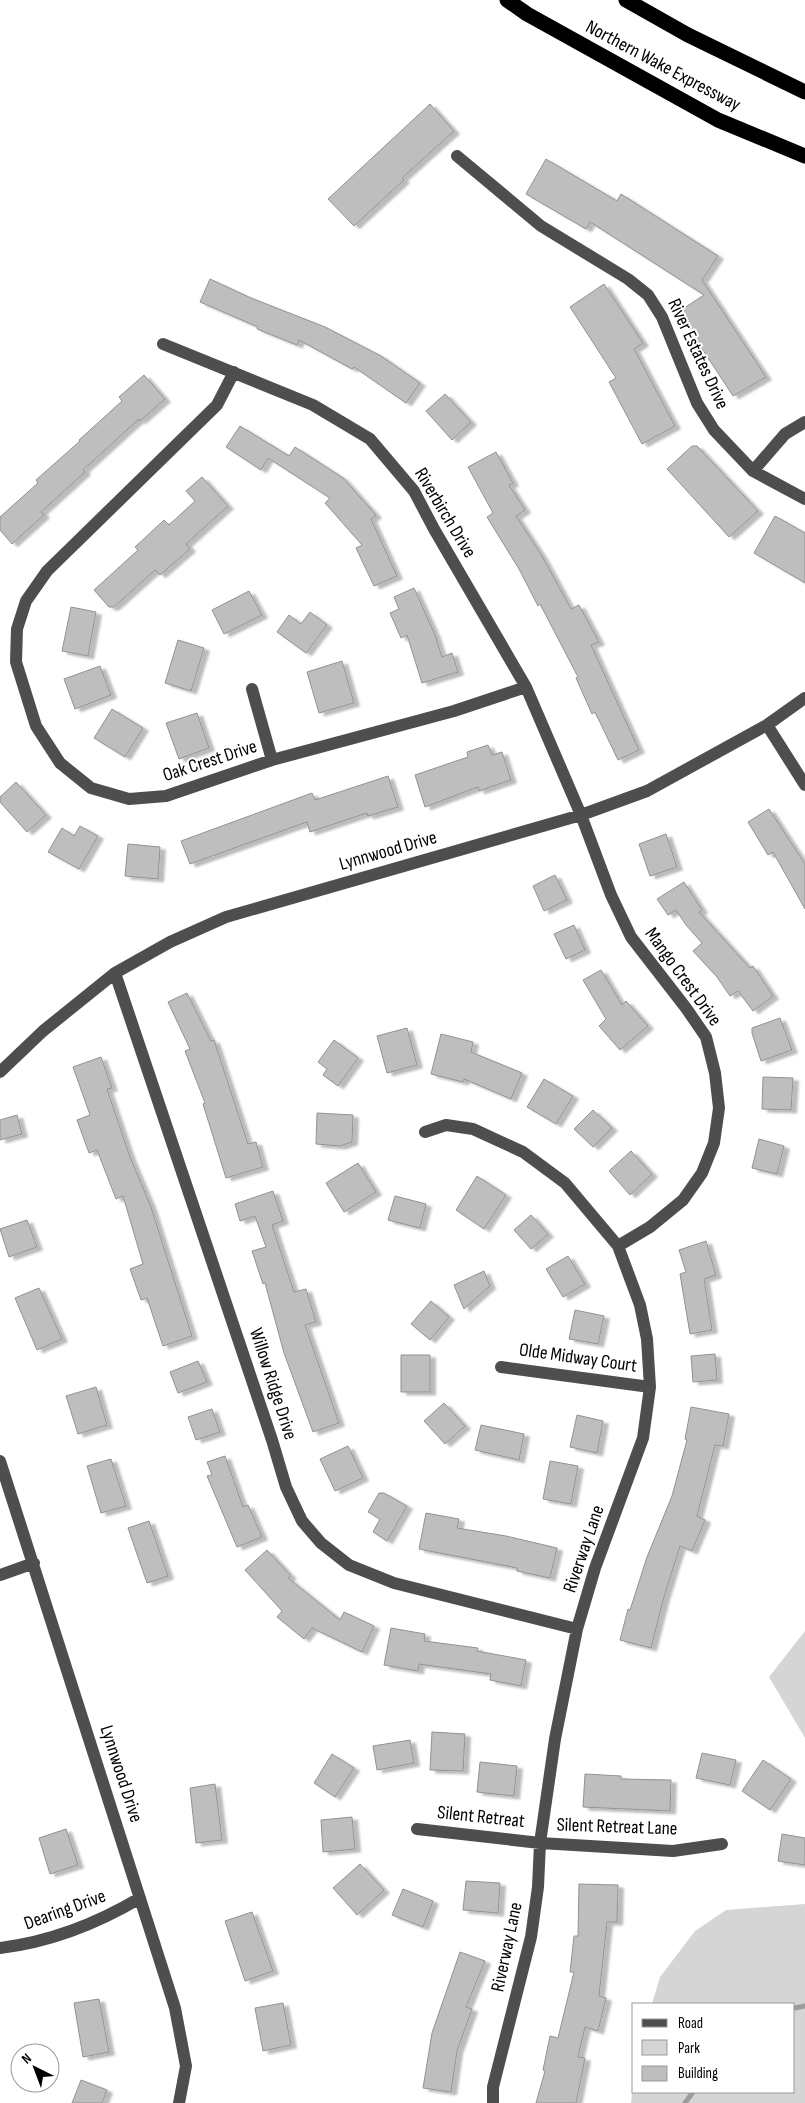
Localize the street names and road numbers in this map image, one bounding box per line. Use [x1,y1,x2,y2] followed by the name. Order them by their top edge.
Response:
[582,15,745,117] street label: Northern Wake Expressway
[662,295,734,413] street label: River Estates Drive
[409,464,481,562] street label: Riverbirch Drive
[160,735,260,787] street label: Oak Crest Drive
[336,826,440,876] street label: Lynnwood Drive
[640,923,726,1031] street label: Mango Crest Drive
[244,1325,302,1443] street label: Willow Ridge Drive
[518,1338,638,1378] street label: Olde Midway Court
[558,1502,610,1596] street label: Riverway Lane
[95,1723,147,1825] street label: Lynnwood Drive
[436,1801,526,1833] street label: Silent Retreat
[556,1813,678,1841] street label: Silent Retreat Lane
[21,1885,109,1935] street label: Dearing Drive
[486,1900,528,1994] street label: Riverway Lane

